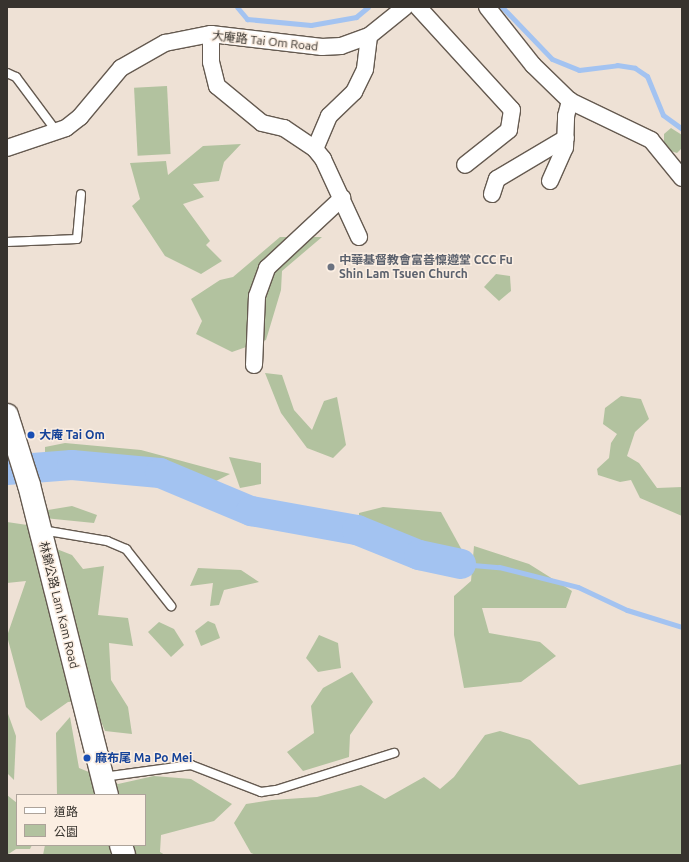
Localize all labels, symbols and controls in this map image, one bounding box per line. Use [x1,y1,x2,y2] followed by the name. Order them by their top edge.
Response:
[211,28,319,54] street label: 大庵路 Tai Om Road
[339,253,513,281] place label: 中華基督教會富善懍遵堂 CCC Fu Shin Lam Tsuen Church
[326,262,336,272] marker: 中華基督教會富善懍遵堂 CCC Fu Shin Lam Tsuen Church
[39,428,105,442] place label: 大庵 Tai Om
[26,430,36,440] marker: 大庵 Tai Om
[36,540,82,670] street label: 林錦公路 Lam Kam Road
[95,751,192,765] place label: 麻布尾 Ma Po Mei
[82,753,92,763] marker: 麻布尾 Ma Po Mei
[16,794,146,846] legend
[54,805,78,818] text: 道路
[54,825,78,838] text: 公園

